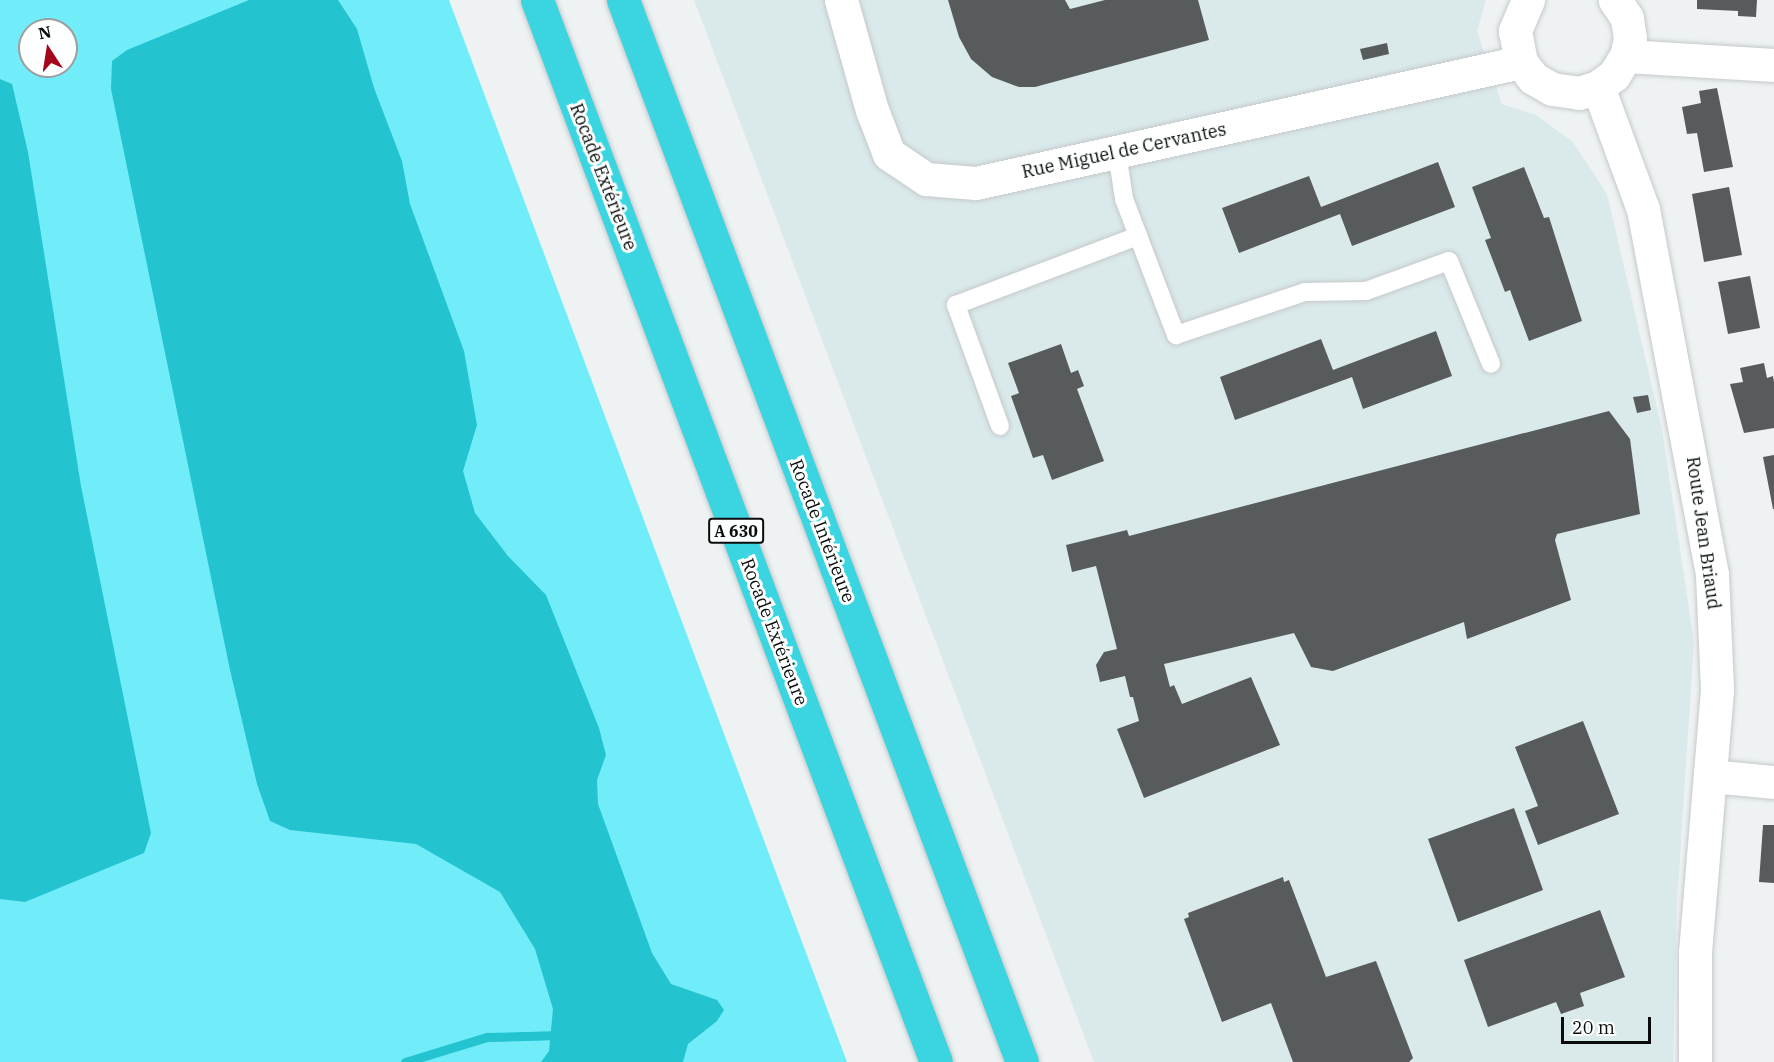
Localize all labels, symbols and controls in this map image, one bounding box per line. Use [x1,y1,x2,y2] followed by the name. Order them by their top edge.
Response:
[18,18,78,78] north arrow
[36,21,53,43] text: N
[565,100,641,254] street label: Rocade Extérieure
[1020,119,1228,183] street label: Rue Miguel de Cervantes
[1682,455,1724,611] street label: Route Jean Briaud
[785,456,859,606] street label: Rocade Intérieure
[708,518,764,544] road number: A 630
[736,555,812,709] street label: Rocade Extérieure
[1564,1005,1654,1043] scale bar
[1572,1016,1615,1039] text: 20 m

